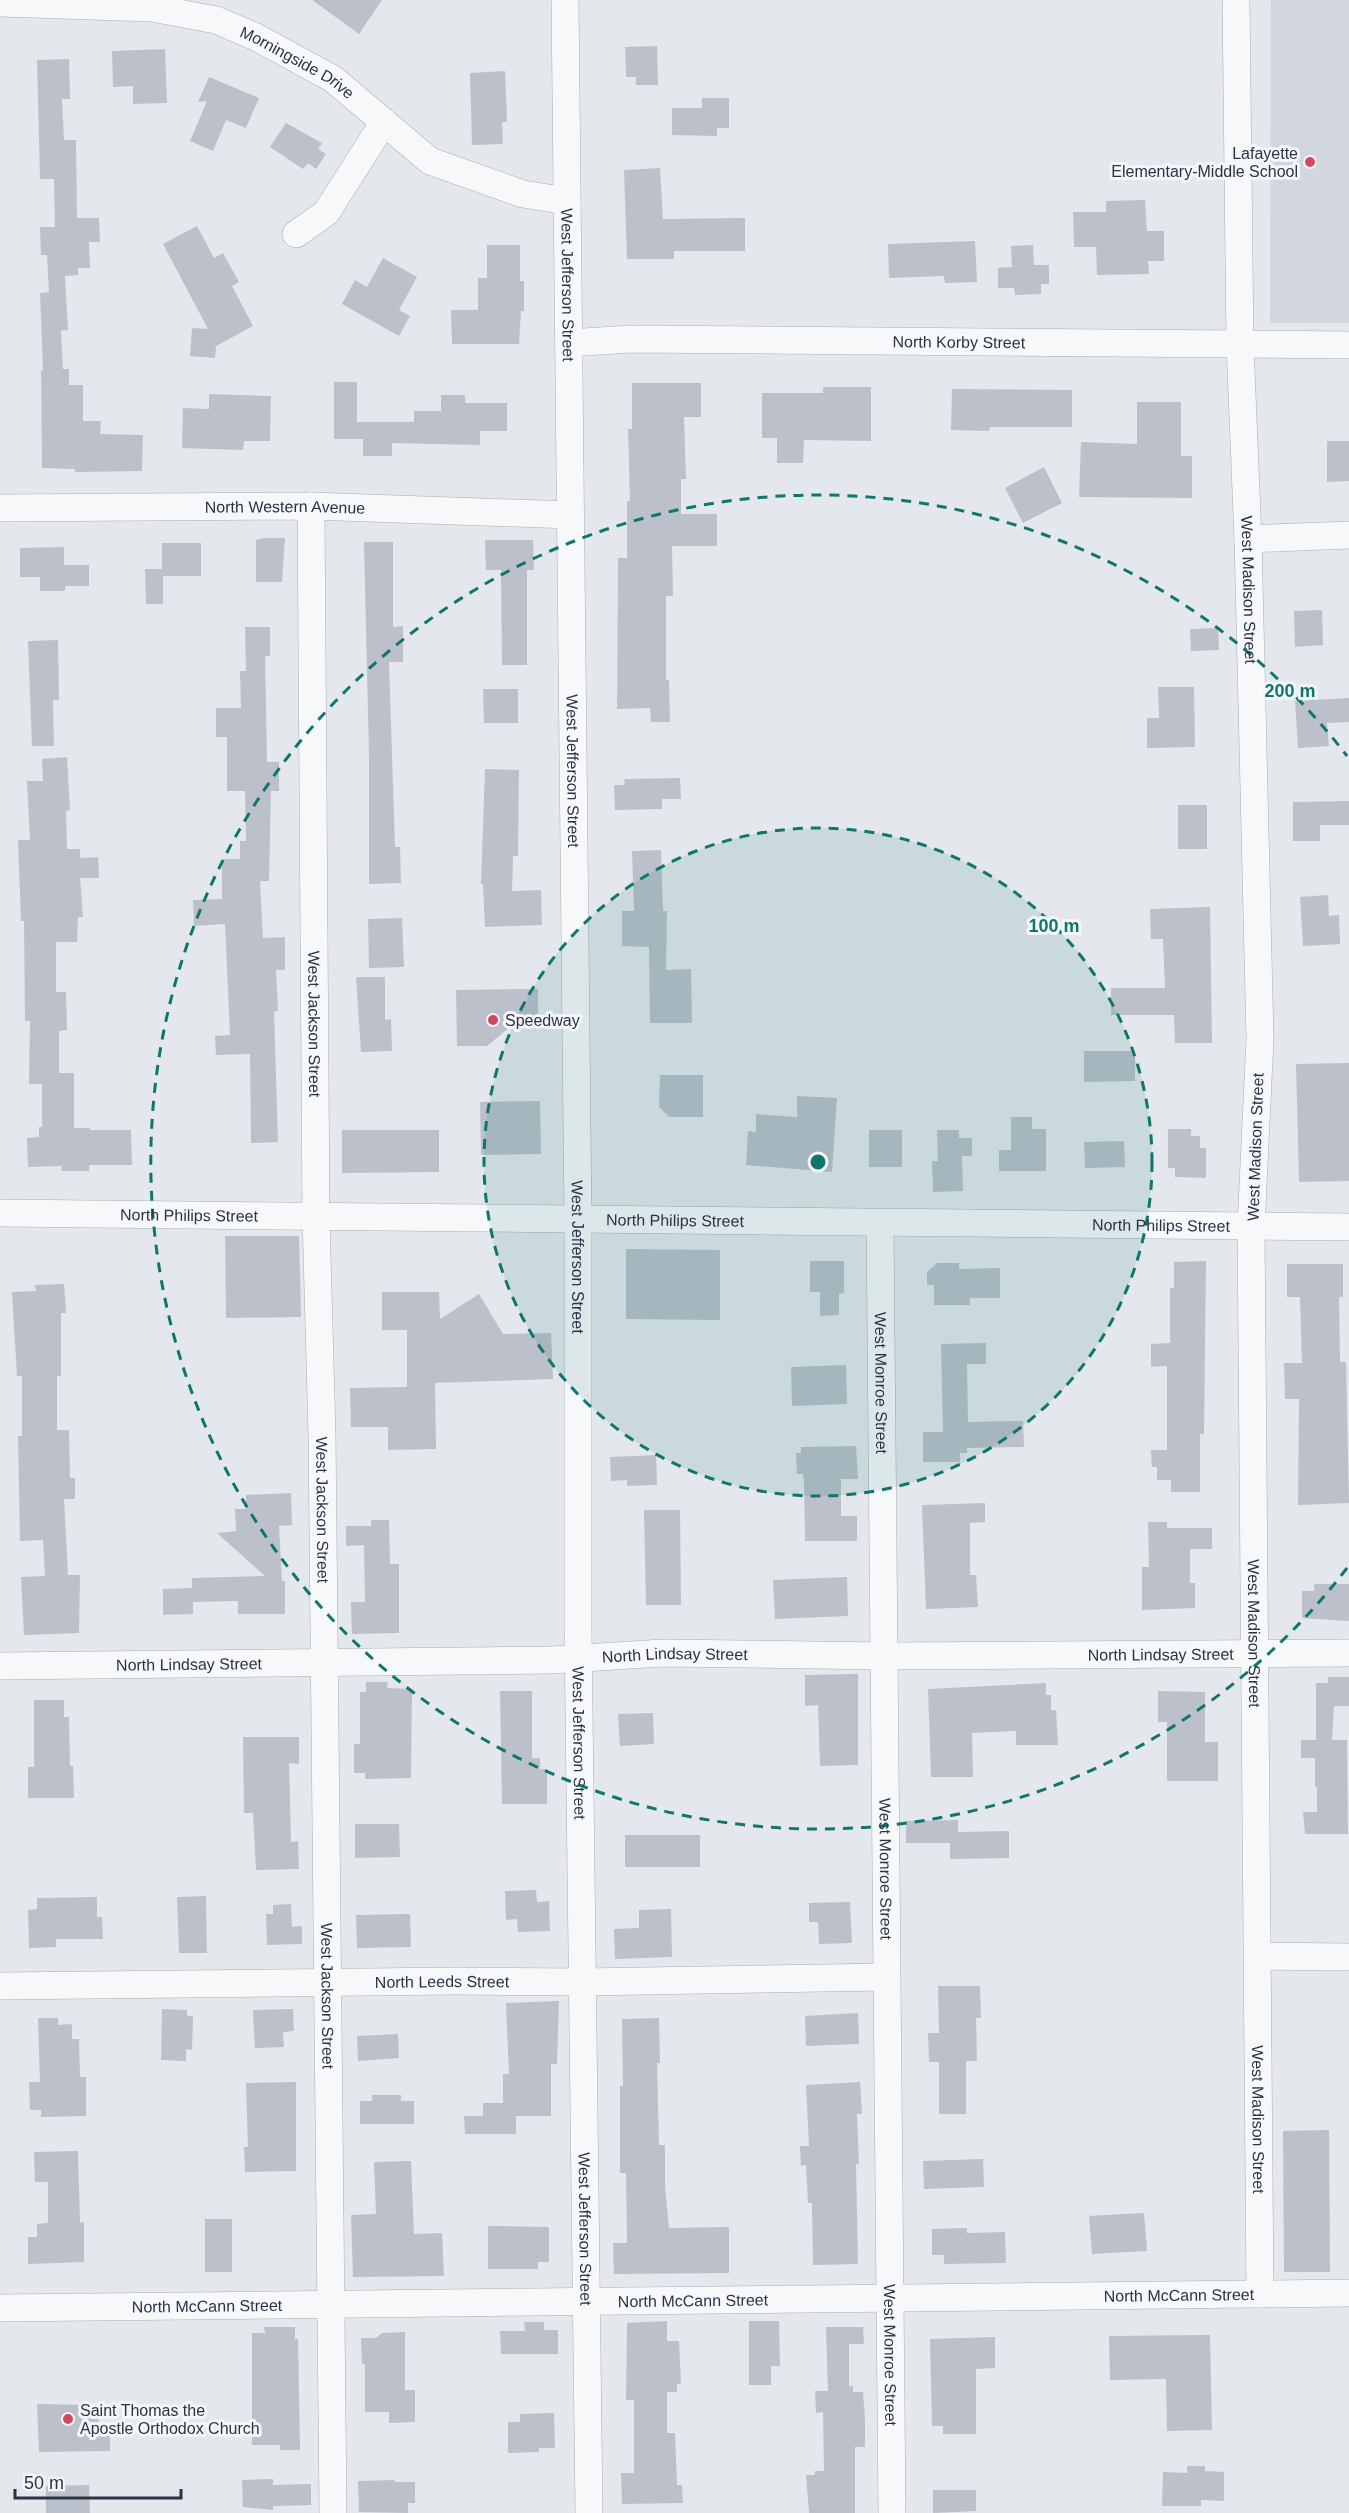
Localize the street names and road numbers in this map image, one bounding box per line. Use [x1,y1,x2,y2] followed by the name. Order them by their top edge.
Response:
[238,23,357,102] street label: Morningside Drive
[558,208,577,362] street label: West Jefferson Street
[892,333,1026,351] street label: North Korby Street
[205,498,366,517] street label: North Western Avenue
[1238,515,1259,665] street label: West Madison Street
[563,694,582,848] street label: West Jefferson Street
[305,951,323,1098] street label: West Jackson Street
[1244,1072,1267,1221] street label: West Madison Street
[569,1180,586,1334] street label: West Jefferson Street
[120,1206,259,1225] street label: North Philips Street
[606,1211,745,1230] street label: North Philips Street
[1092,1216,1231,1235] street label: North Philips Street
[872,1312,890,1455] street label: West Monroe Street
[313,1437,332,1584] street label: West Jackson Street
[1245,1559,1263,1708] street label: West Madison Street
[601,1645,748,1666] street label: North Lindsay Street
[1088,1646,1234,1664] street label: North Lindsay Street
[116,1655,263,1674] street label: North Lindsay Street
[569,1666,588,1820] street label: West Jefferson Street
[876,1798,895,1941] street label: West Monroe Street
[318,1923,336,2070] street label: West Jackson Street
[375,1973,510,1991] street label: North Leeds Street
[1249,2045,1267,2194] street label: West Madison Street
[576,2152,594,2306] street label: West Jefferson Street
[881,2284,899,2427] street label: West Monroe Street
[1104,2286,1255,2305] street label: North McCann Street
[618,2291,769,2310] street label: North McCann Street
[132,2297,283,2316] street label: North McCann Street

